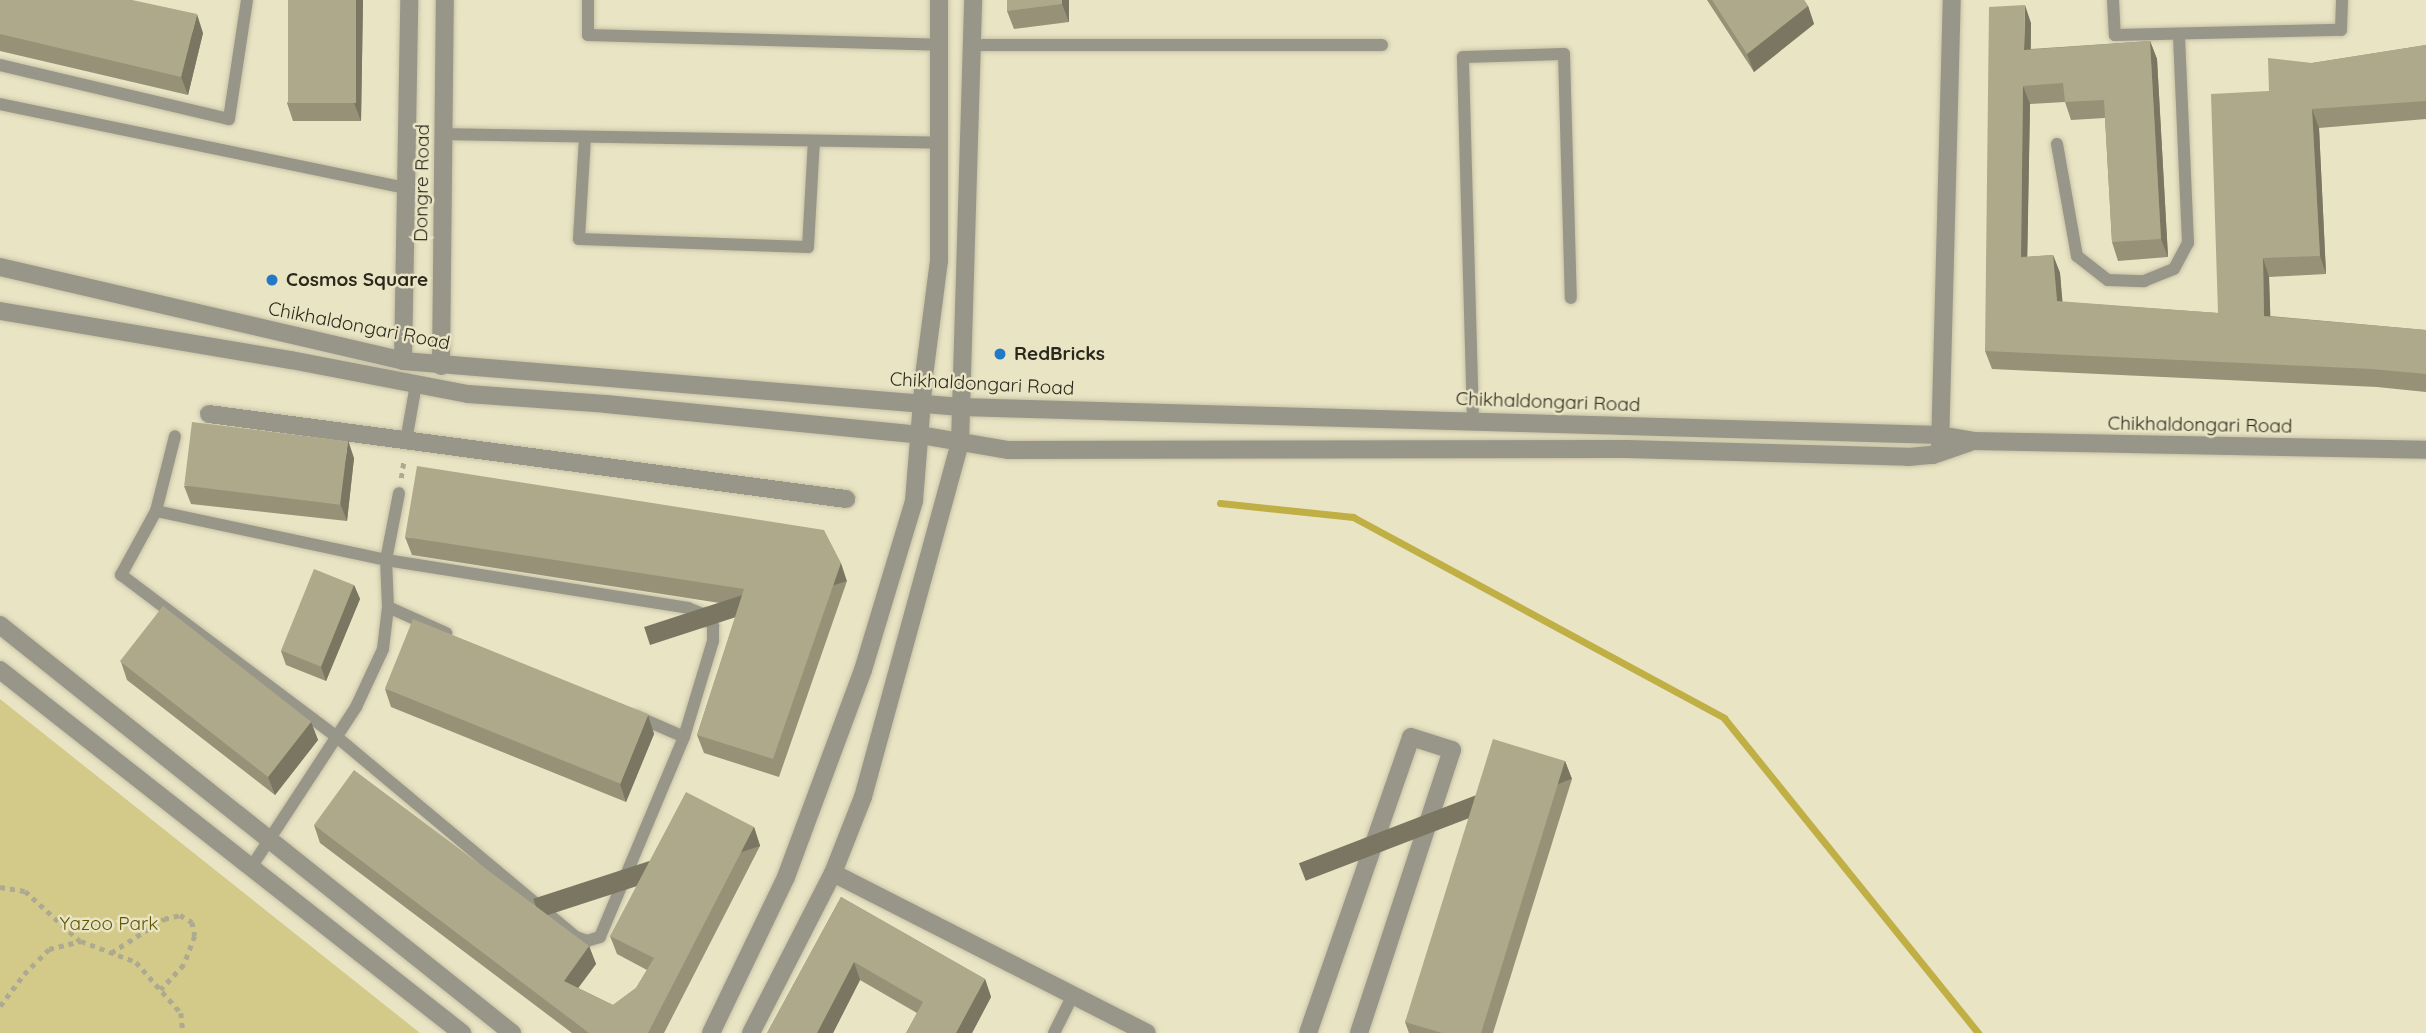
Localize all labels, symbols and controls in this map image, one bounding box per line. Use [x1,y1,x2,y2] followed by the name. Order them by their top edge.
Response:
[410,124,434,242] street label: Dongre Road
[286,269,428,291] place label: Cosmos Square
[264,272,280,288] marker: Cosmos Square
[266,297,452,355] street label: Chikhaldongari Road
[1014,343,1105,365] place label: RedBricks
[992,346,1008,362] marker: RedBricks
[889,368,1075,400] street label: Chikhaldongari Road
[1455,387,1641,417] street label: Chikhaldongari Road
[2107,412,2293,438] street label: Chikhaldongari Road
[60,913,158,935] park label: Yazoo Park

